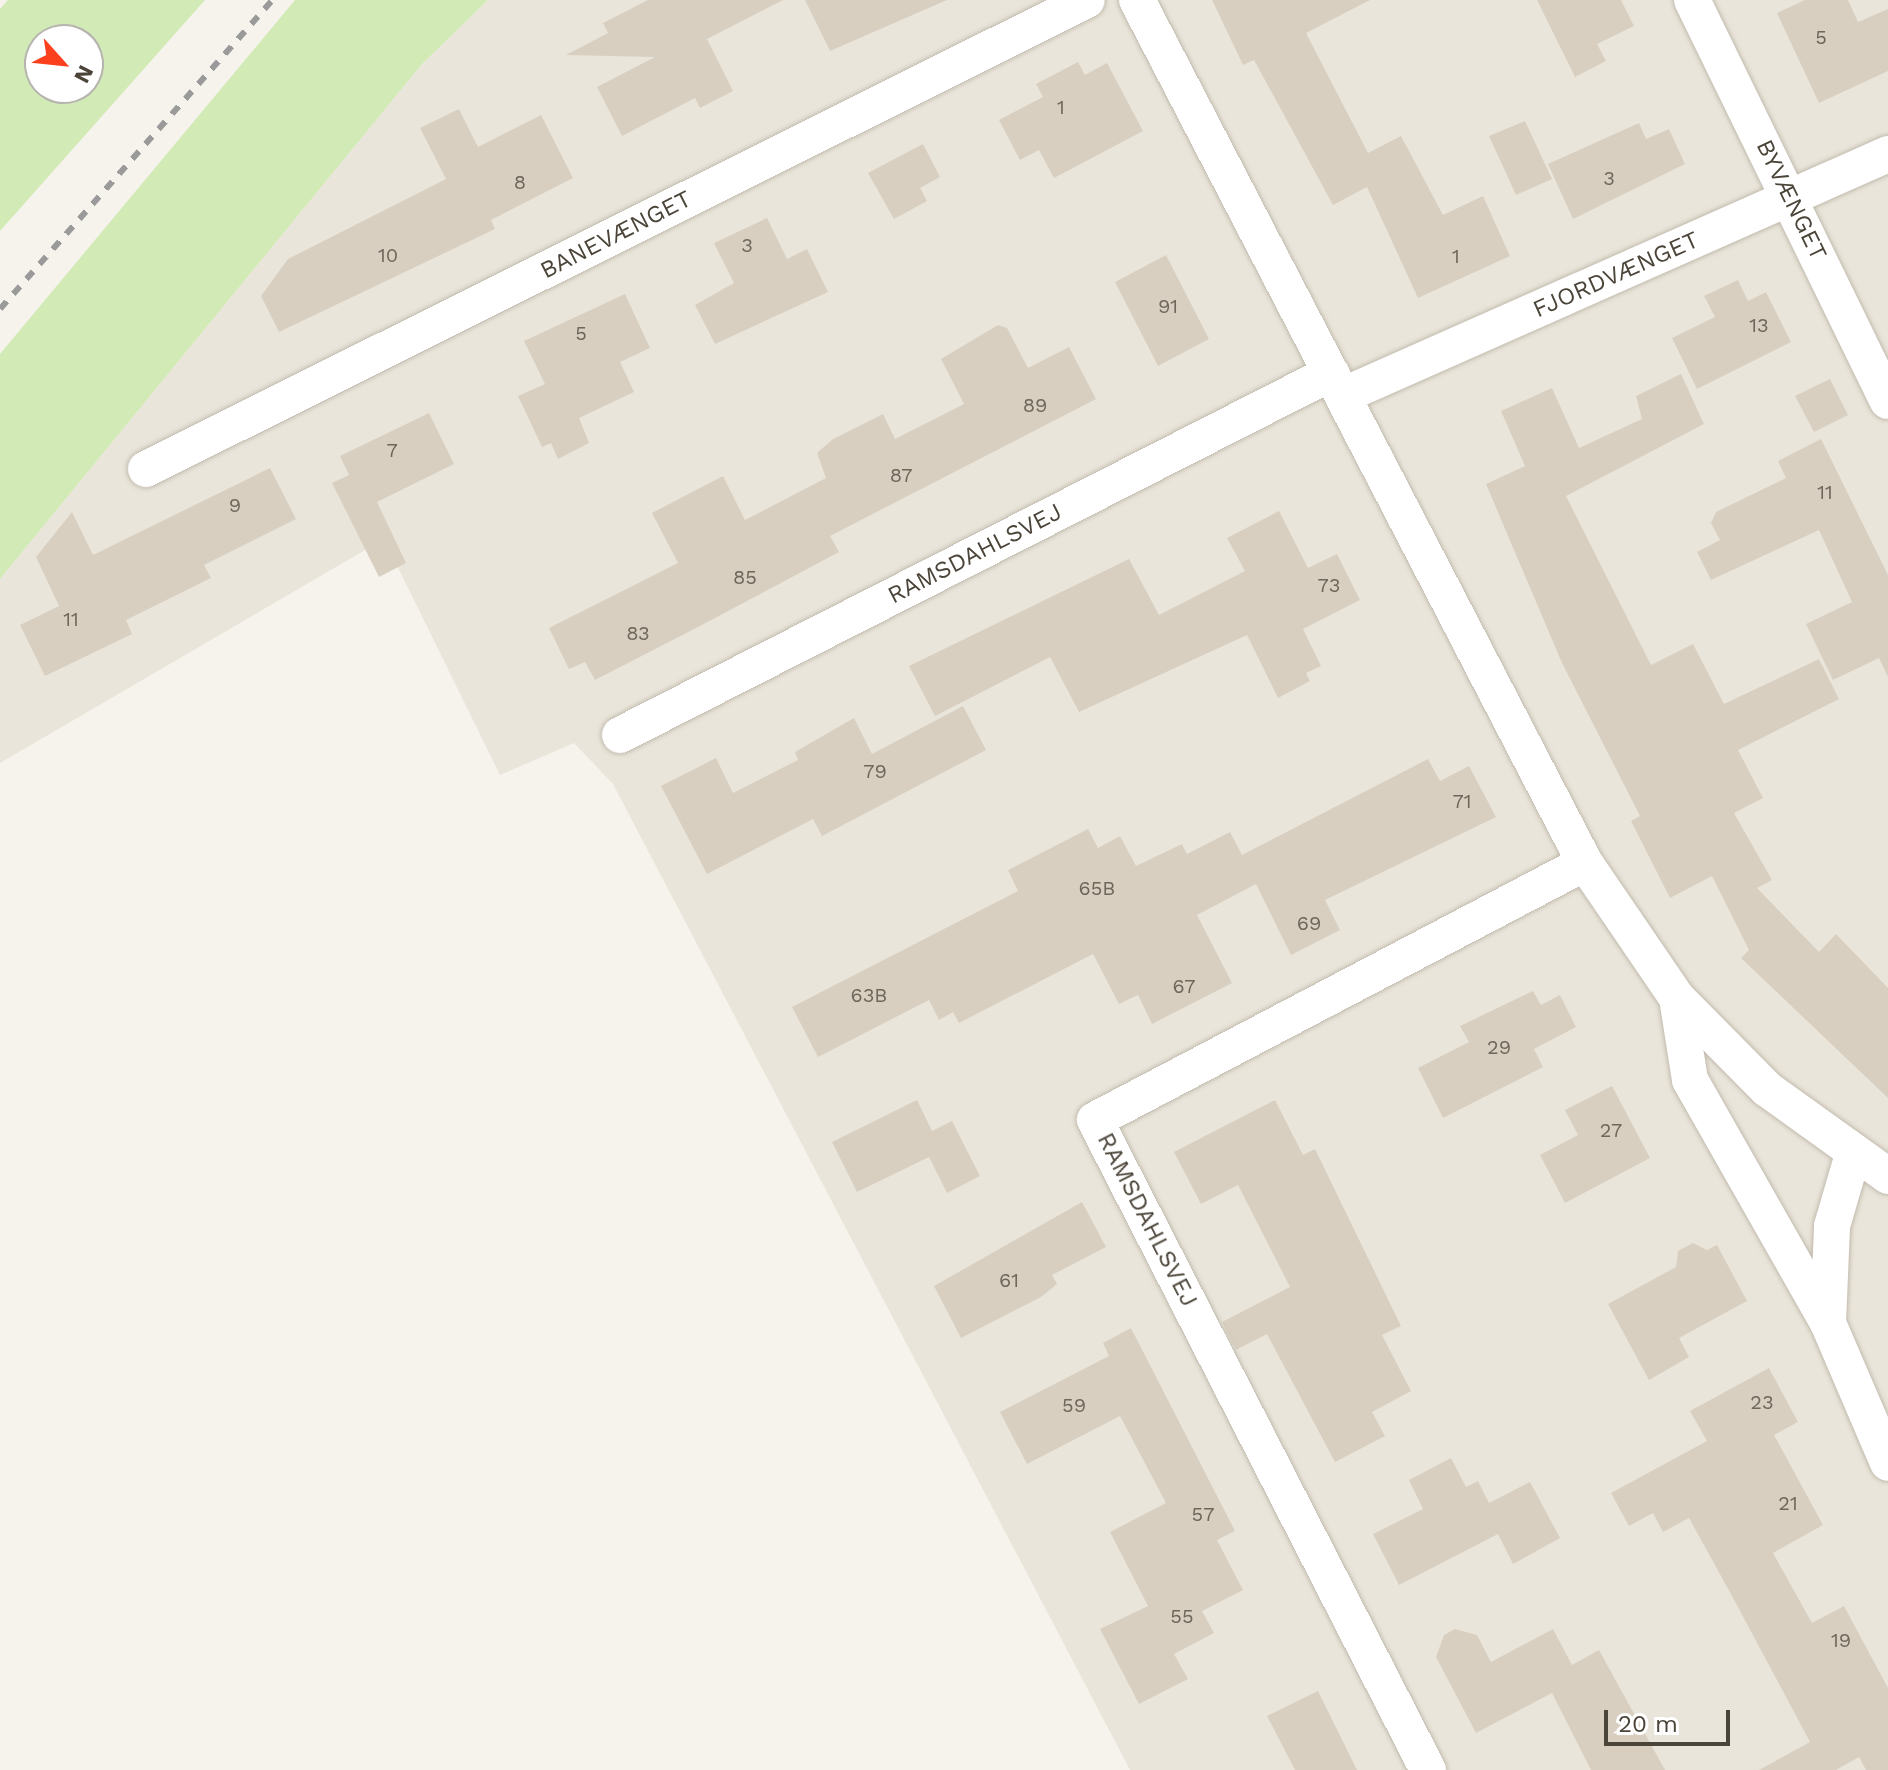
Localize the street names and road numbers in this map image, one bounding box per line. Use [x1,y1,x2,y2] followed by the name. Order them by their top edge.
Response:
[1749,135,1833,265] street label: BYVÆNGET
[536,185,696,285] street label: BANEVÆNGET
[1529,226,1703,324] street label: FJORDVÆNGET
[883,498,1067,610] street label: RAMSDAHLSVEJ
[1091,1128,1203,1312] street label: RAMSDAHLSVEJ

